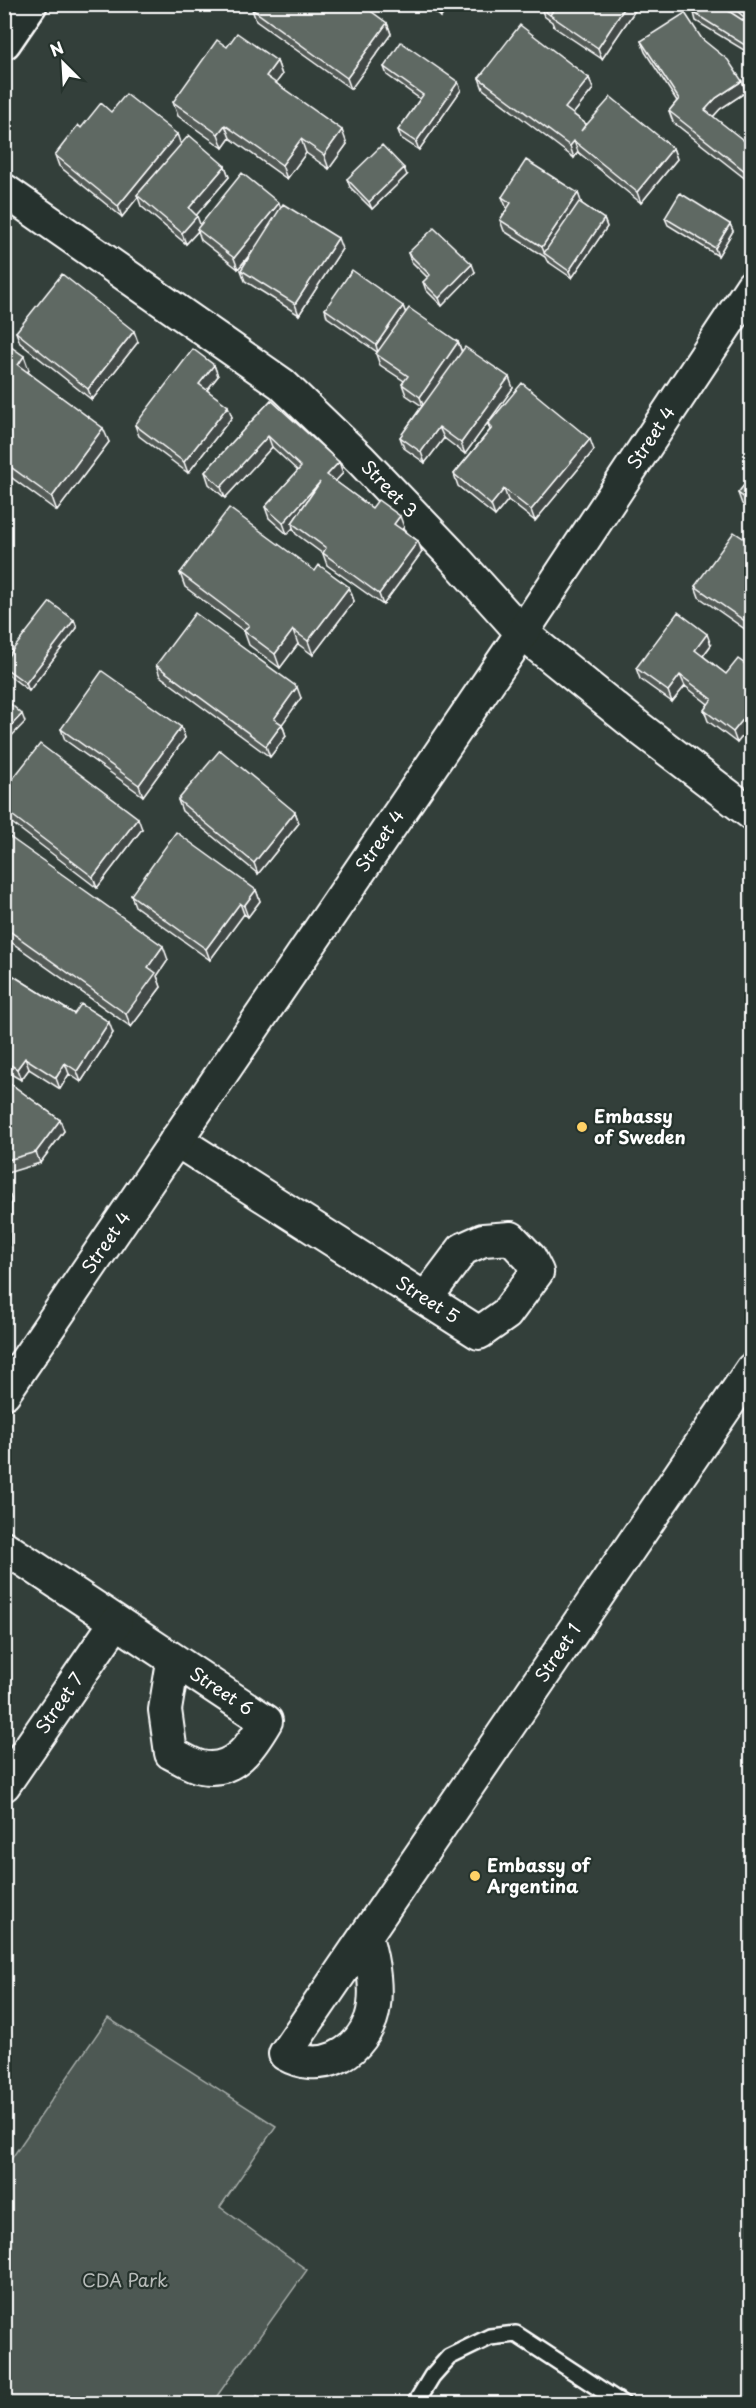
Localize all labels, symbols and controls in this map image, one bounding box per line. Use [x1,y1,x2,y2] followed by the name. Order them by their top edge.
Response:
[33,33,93,93] north arrow
[46,35,67,62] text: N
[619,400,681,474] street label: Street 4
[356,453,424,523] street label: Street 3
[348,803,410,877] street label: Street 4
[594,1102,686,1150] place label: Embassy of Sweden
[575,1120,589,1134] marker: Embassy of Sweden
[74,1205,136,1279] street label: Street 4
[391,1268,465,1329] street label: Street 5
[527,1618,587,1687] street label: Street 1
[185,1659,259,1721] street label: Street 6
[28,1667,89,1739] street label: Street 7
[486,1851,592,1899] place label: Embassy of Argentina
[468,1869,482,1883] marker: Embassy of Argentina
[82,2266,168,2293] park label: CDA Park

